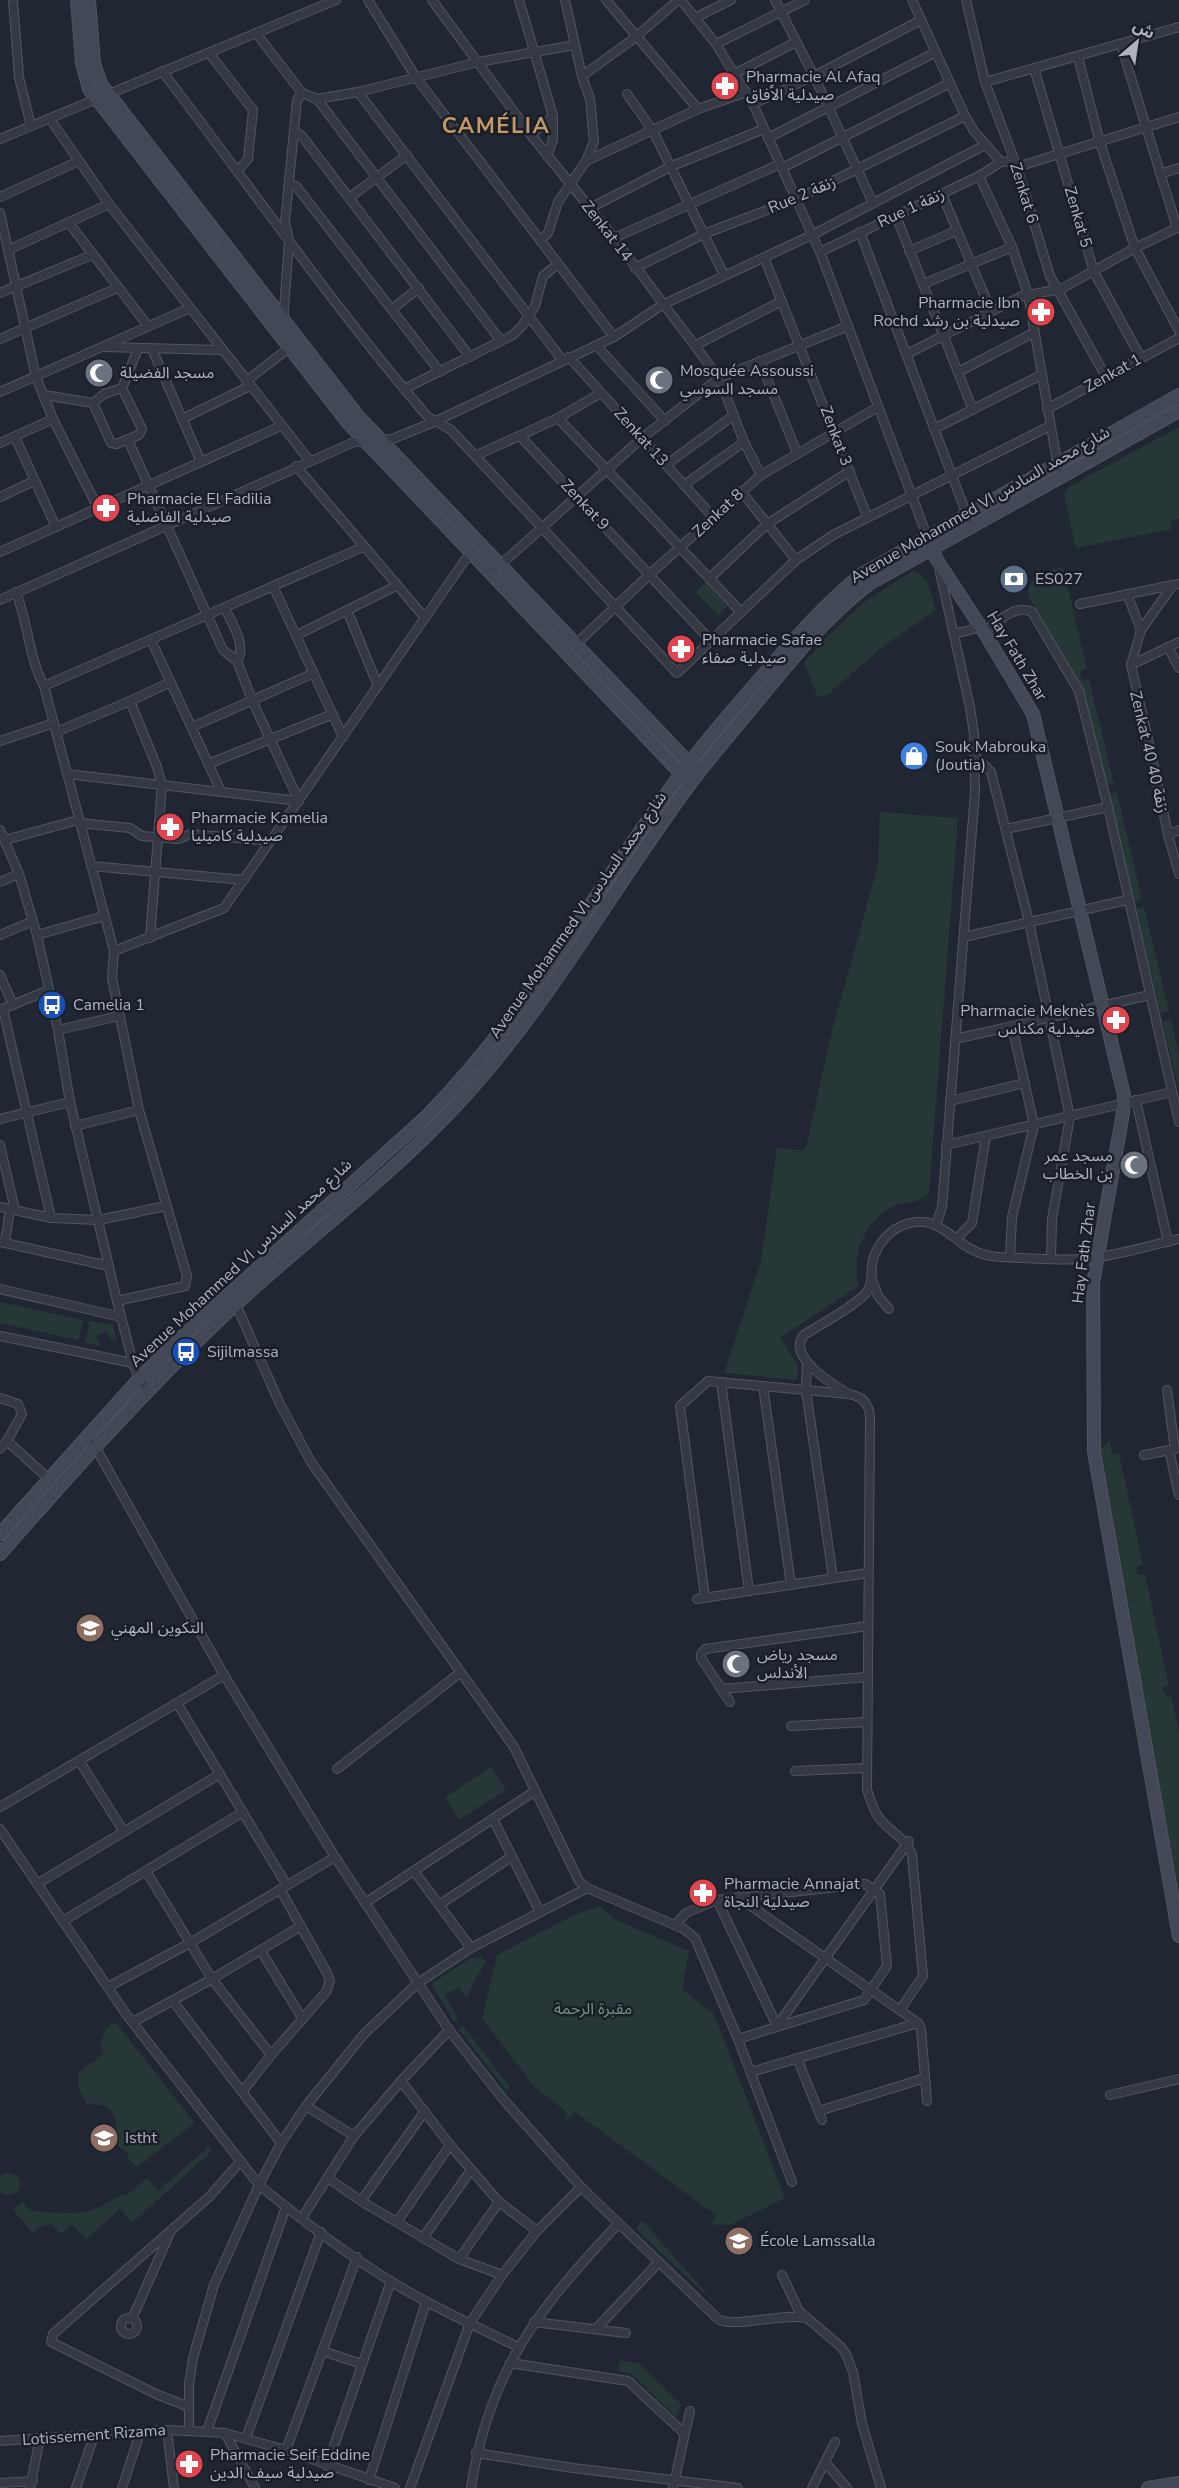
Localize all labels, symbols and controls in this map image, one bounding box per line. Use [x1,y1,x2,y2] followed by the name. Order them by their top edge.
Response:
[1107,12,1167,72] north arrow
[1129,15,1159,45] text: ش
[746,66,880,106] place label: Pharmacie Al Afaq صيدلية الاًفاق
[709,70,741,102] pharmacy icon: Pharmacie Al Afaq صيدلية الاًفاق
[442,111,550,141] district label: CAMÉLIA
[1004,160,1044,226] street label: Zenkat 6
[765,171,839,219] street label: Rue 2 زنقة
[874,183,948,233] street label: Rue 1 زنقة
[1059,184,1097,250] street label: Zenkat 5
[576,196,638,266] street label: Zenkat 14
[873,292,1020,332] place label: Pharmacie Ibn Rochd صيدلية بن رشد
[1025,296,1057,328] pharmacy icon: Pharmacie Ibn Rochd صيدلية بن رشد
[1080,348,1146,398] street label: Zenkat 1
[83,357,115,389] mosque icon: مسجد الفضيلة
[680,360,814,401] place label: Mosquée Assoussi مسجد السوسي
[120,362,214,384] place label: مسجد الفضيلة
[643,364,675,396] mosque icon: Mosquée Assoussi مسجد السوسي
[609,403,673,471] street label: Zenkat 13
[815,403,857,469] street label: Zenkat 3
[846,421,1114,589] street label: Avenue Mohammed VI شارع محمد السادس
[556,475,614,535] street label: Zenkat 9
[688,484,748,542] street label: Zenkat 8
[127,488,271,528] place label: Pharmacie El Fadilia صيدلية الفاضلية
[90,492,122,524] pharmacy icon: Pharmacie El Fadilia صيدلية الفاضلية
[998,563,1030,595] bank icon: ES027
[1035,568,1083,590] place label: ES027
[981,607,1053,705] street label: Hay Fath Zhar
[702,629,822,669] place label: Pharmacie Safae صيدلية صفاء
[665,633,697,665] pharmacy icon: Pharmacie Safae صيدلية صفاء
[1124,689,1174,815] street label: Zenkat 40 زنقة 40
[935,736,1046,776] place label: Souk Mabrouka (Joutia)
[898,740,930,772] shop icon: Souk Mabrouka (Joutia)
[484,787,673,1043] street label: Avenue Mohammed VI شارع محمد السادس
[191,807,328,847] place label: Pharmacie Kamelia صيدلية كاميليا
[154,811,186,843] pharmacy icon: Pharmacie Kamelia صيدلية كاميليا
[36,989,68,1021] bus stop icon: Camelia 1
[73,994,145,1016] place label: Camelia 1
[960,1000,1095,1040] place label: Pharmacie Meknès صيدلية مكناس
[1100,1004,1132,1036] pharmacy icon: Pharmacie Meknès صيدلية مكناس
[1043,1145,1113,1185] place label: مسجد عمر بن الخطاب
[1118,1149,1150,1181] mosque icon: مسجد عمر بن الخطاب
[125,1154,358,1373] street label: Avenue Mohammed VI شارع محمد السادس
[1067,1201,1101,1305] street label: Hay Fath Zhar
[170,1336,202,1368] bus stop icon: Sijilmassa
[207,1341,279,1363] place label: Sijilmassa
[74,1612,106,1644] school or university icon: التكوين المهني
[111,1617,204,1640] place label: التكوين المهني
[757,1644,838,1684] place label: مسجد رياض الأندلس
[720,1648,752,1680] mosque icon: مسجد رياض الأندلس
[724,1873,860,1913] place label: Pharmacie Annajat صيدلية النجاة
[687,1877,719,1909] pharmacy icon: Pharmacie Annajat صيدلية النجاة
[554,1998,632,2020] park label: مقبرة الرحمة
[88,2122,120,2154] school or university icon: Istht
[125,2127,157,2149] place label: Istht
[723,2225,755,2257] school or university icon: École Lamssalla
[760,2230,875,2252] place label: École Lamssalla
[21,2419,167,2451] street label: Lotissement Rizama
[210,2444,370,2484] place label: Pharmacie Seif Eddine صيدلية سيف الدين
[173,2448,205,2480] pharmacy icon: Pharmacie Seif Eddine صيدلية سيف الدين

